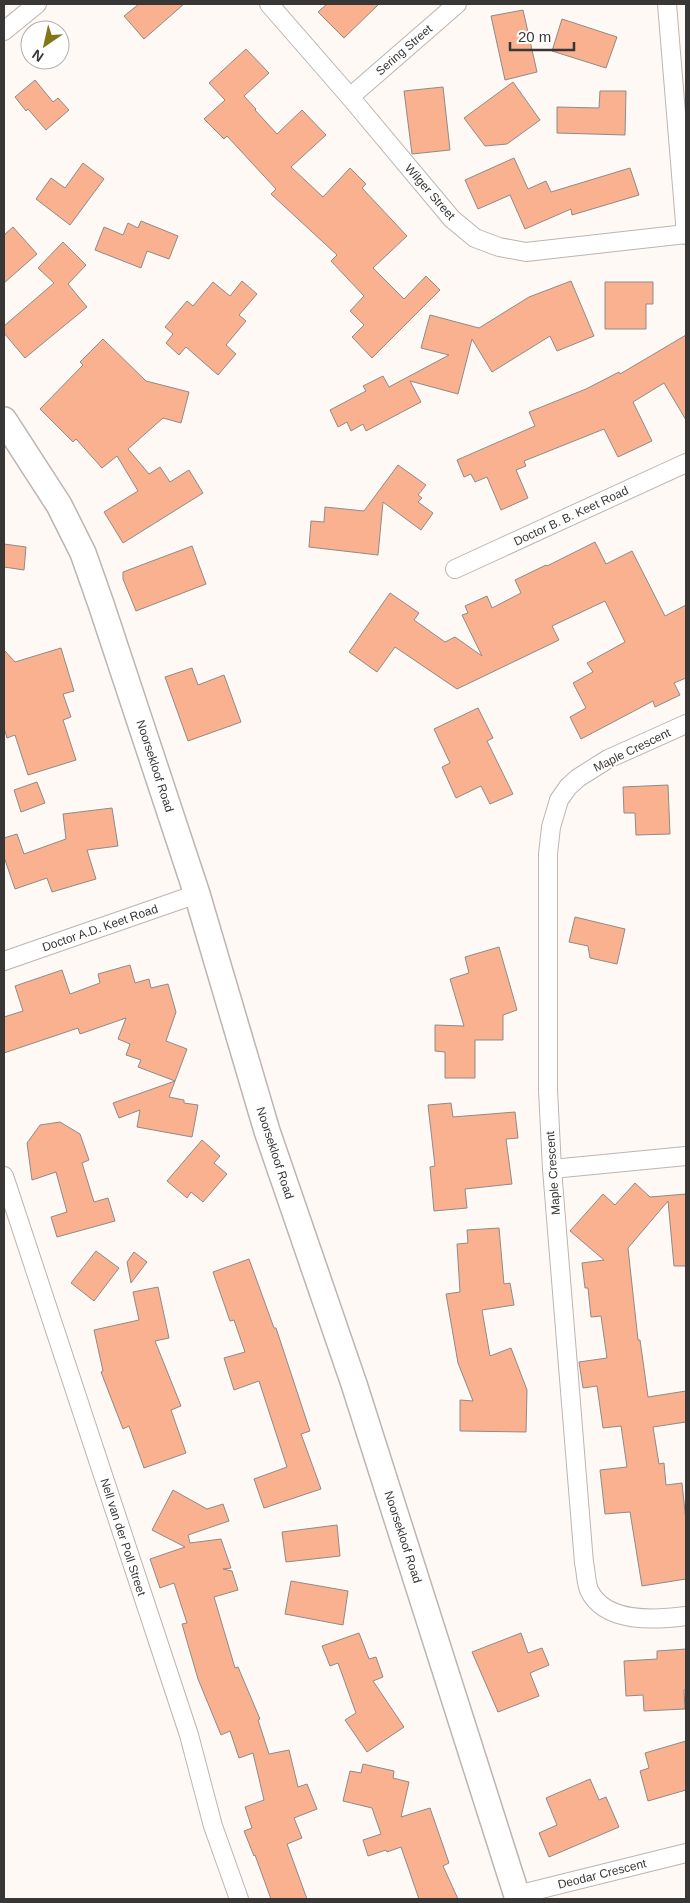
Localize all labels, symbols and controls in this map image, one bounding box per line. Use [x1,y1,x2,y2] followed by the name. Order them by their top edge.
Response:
[20,20,70,70] north arrow
[510,20,574,52] scale bar
[373,21,436,78] street label: Sering Street
[518,28,551,45] text: 20 m
[29,46,46,65] text: N
[402,161,458,223] street label: Wilger Street
[512,483,630,549] street label: Doctor B. B. Keet Road
[134,718,176,814] street label: Noorsekloof Road
[591,725,673,775] street label: Maple Crescent
[40,902,160,954] street label: Doctor A.D. Keet Road
[254,1105,296,1201] street label: Noorsekloof Road
[543,1130,563,1215] street label: Maple Crescent
[97,1476,149,1598] street label: Nell van der Poll Street
[382,1489,424,1585] street label: Noorsekloof Road
[556,1856,648,1892] street label: Deodar Crescent

